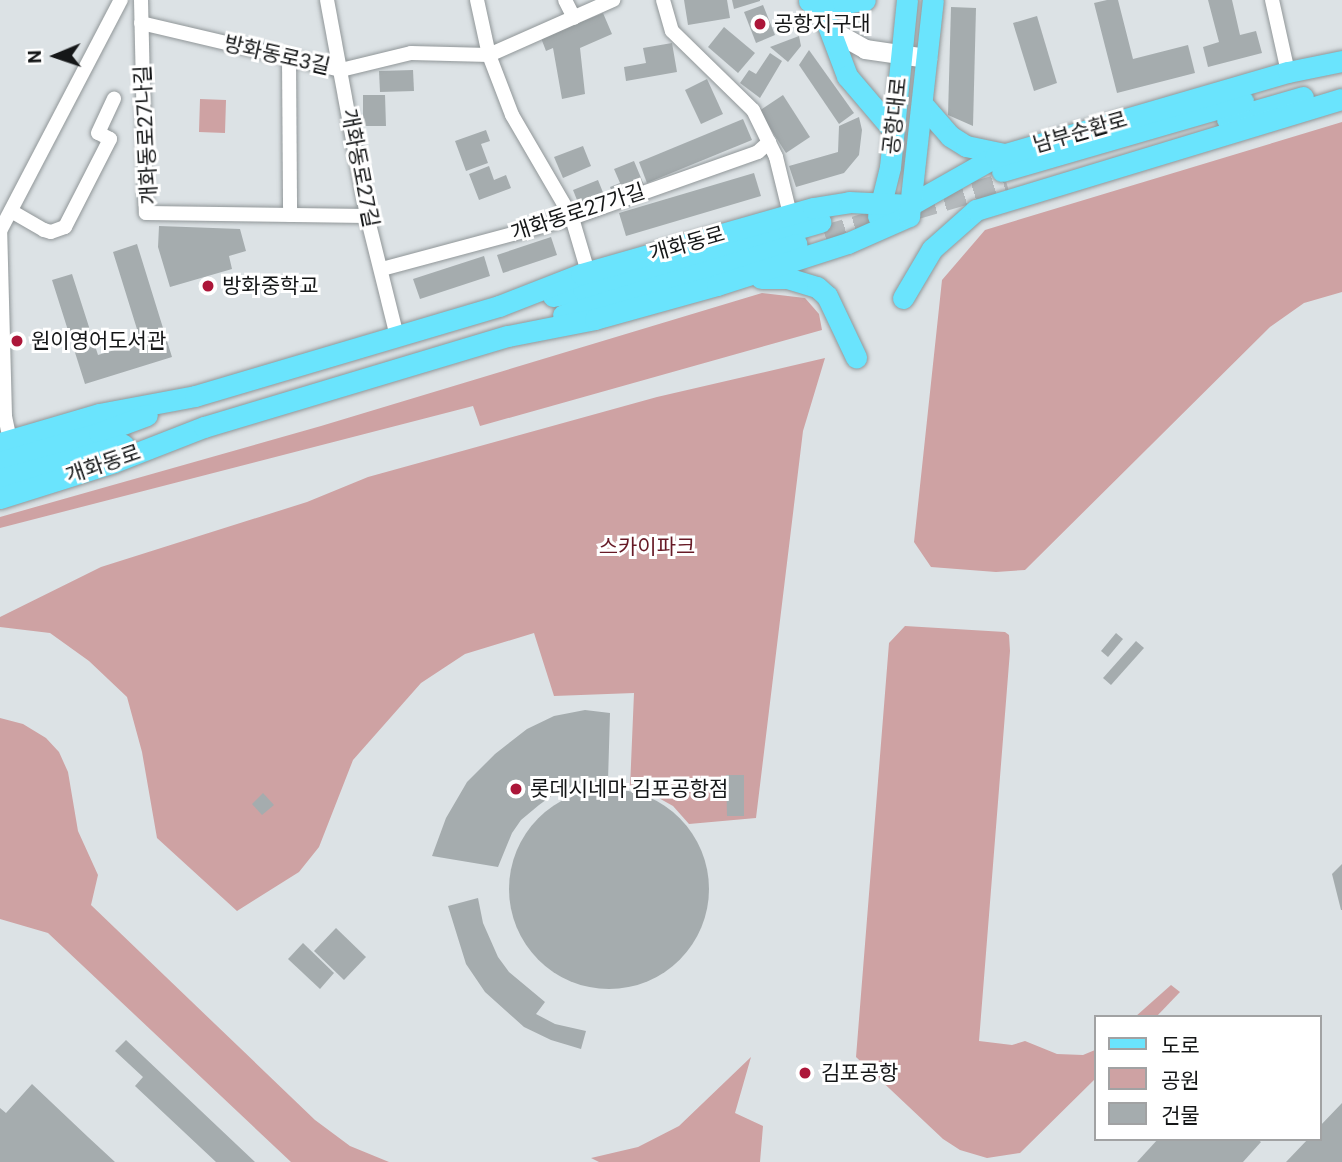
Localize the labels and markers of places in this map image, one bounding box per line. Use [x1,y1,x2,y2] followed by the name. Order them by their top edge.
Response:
[774,11,871,37] place label: 공항지구대
[752,16,768,32] marker: 공항지구대
[222,273,319,299] place label: 방화중학교
[200,278,216,294] marker: 방화중학교
[31,328,166,354] place label: 원이영어도서관
[9,333,25,349] marker: 원이영어도서관
[530,776,728,802] place label: 롯데시네마 김포공항점
[508,781,524,797] marker: 롯데시네마 김포공항점
[821,1060,898,1086] place label: 김포공항
[795,1063,815,1083] marker: 김포공항

